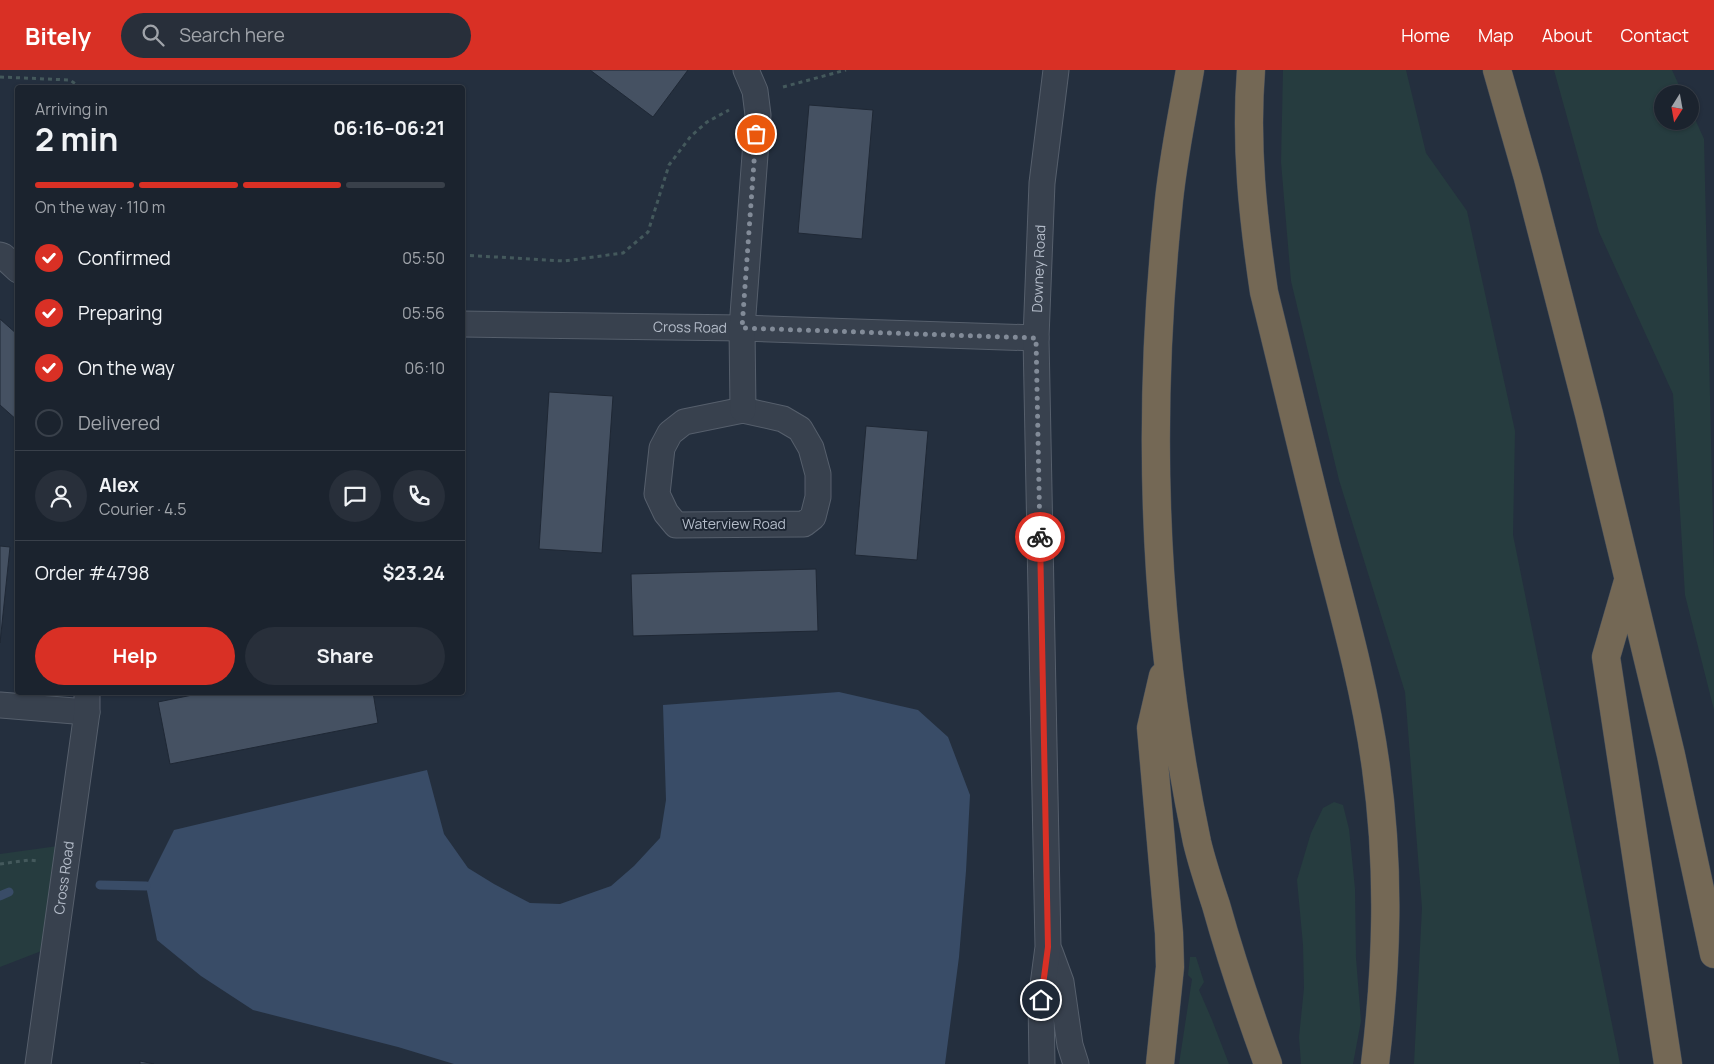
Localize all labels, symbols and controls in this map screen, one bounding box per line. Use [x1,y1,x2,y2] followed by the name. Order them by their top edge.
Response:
[121,13,471,58] search box
[25,19,91,52] text: Bitely
[139,21,167,49] icon: search
[179,22,285,48] text: Search here
[1401,23,1450,47] text: Home
[1478,23,1514,47] text: Map
[1542,23,1592,47] text: About
[1620,23,1689,47] text: Contact
[1654,85,1699,130] north arrow
[1654,85,1699,130] map controls
[35,98,108,120] text: Arriving in
[735,113,777,155] pin
[333,115,445,141] text: 06:16–06:21
[35,117,118,161] text: 2 min
[742,120,770,148] icon: bag
[35,196,165,218] text: On the way · 110 m
[1027,224,1049,313] street label: Downey Road
[35,244,63,272] icon: check
[78,245,171,271] text: Confirmed
[402,247,445,269] text: 05:50
[35,299,63,327] icon: check
[78,300,163,326] text: Preparing
[402,302,445,324] text: 05:56
[653,317,727,337] street label: Cross Road
[35,354,63,382] icon: check
[78,355,175,381] text: On the way
[405,357,445,379] text: 06:10
[78,410,160,436] text: Delivered
[35,470,87,522] button: person
[329,470,381,522] button: chat
[393,470,445,522] button: phone
[99,472,139,498] text: Alex
[99,498,186,520] text: Courier · 4.5
[1015,512,1065,562] courier
[682,514,786,533] street label: Waterview Road
[1026,523,1054,551] icon: bike
[35,560,149,586] text: Order #4798
[382,560,445,586] text: $23.24
[35,627,235,685] button: Help
[245,627,445,685] button: Share
[49,840,78,916] street label: Cross Road
[1020,979,1062,1021] pin
[1027,986,1055,1014] icon: home

